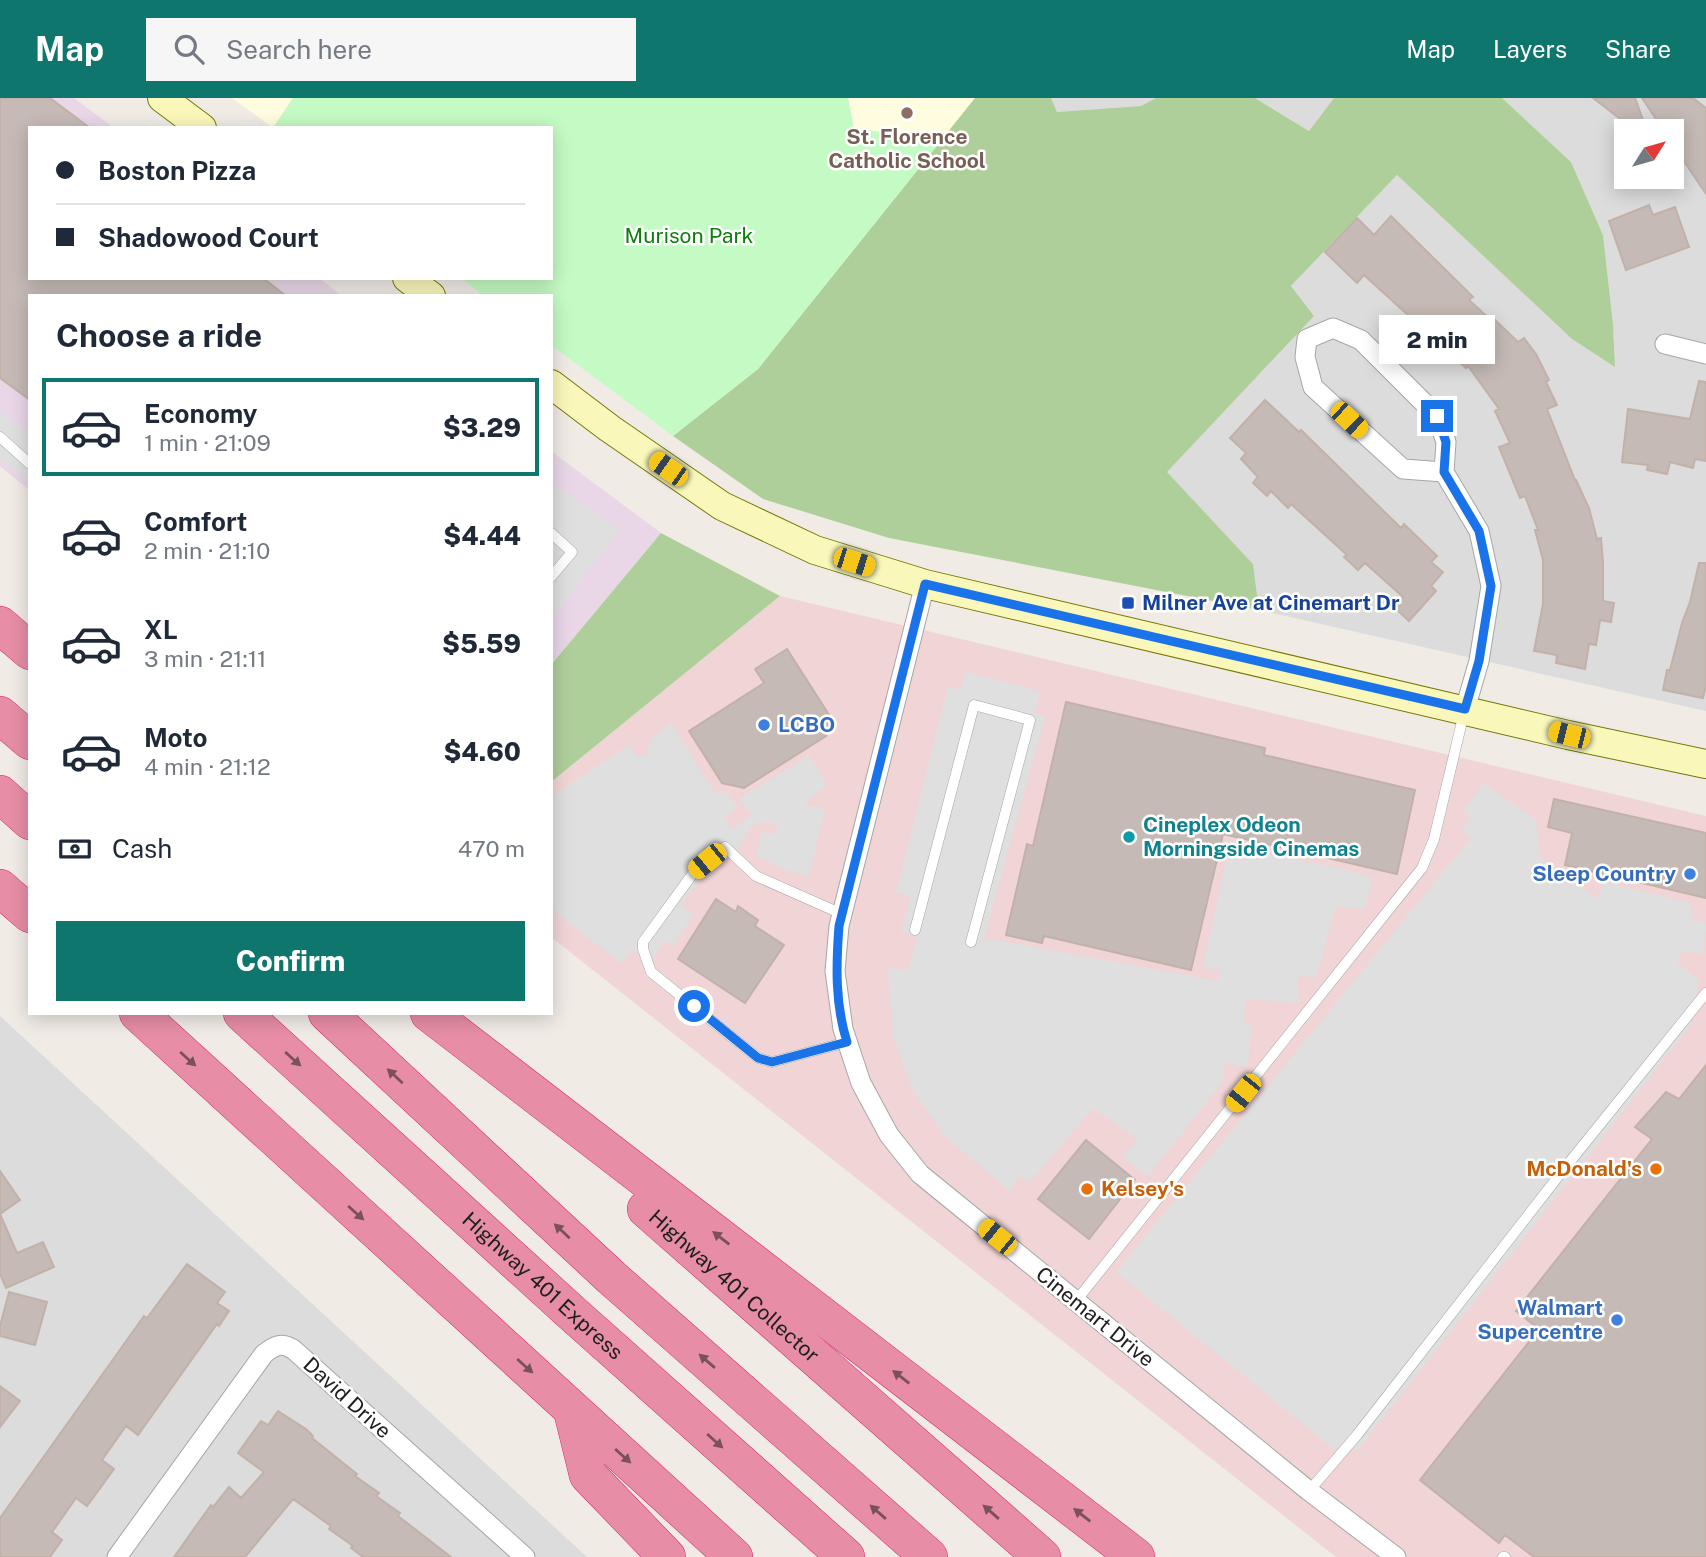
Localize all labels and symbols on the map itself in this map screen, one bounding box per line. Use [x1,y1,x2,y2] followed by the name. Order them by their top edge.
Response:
[899,105,915,121] marker: St. Florence Catholic School
[1614,119,1684,189] north arrow
[828,124,986,173] place label: St. Florence Catholic School
[625,223,754,248] park label: Murison Park
[1379,314,1495,364] callout: 2 min
[1327,398,1372,442] car
[1421,400,1453,432] route end
[645,448,692,490] car
[831,546,878,578] car
[1142,590,1400,615] place label: Milner Ave at Cinemart Dr
[1120,595,1136,611] marker: Milner Ave at Cinemart Dr
[778,712,835,737] place label: LCBO
[756,717,772,733] marker: LCBO
[1547,720,1592,750] car
[1143,812,1359,861] place label: Cineplex Odeon Morningside Cinemas
[1121,829,1137,845] marker: Cineplex Odeon Morningside Cinemas
[685,840,730,882] car
[1532,861,1676,886] place label: Sleep Country
[1682,866,1698,882] marker: Sleep Country
[678,990,710,1022] route start
[179,1051,196,1067] one-way arrow
[284,1051,301,1066] one-way arrow
[387,1069,404,1085] one-way arrow
[1222,1070,1265,1116] car
[1526,1156,1642,1181] place label: McDonald's
[1648,1161,1664,1177] marker: McDonald's
[1101,1176,1184,1201] place label: Kelsey's
[1079,1181,1095,1197] marker: Kelsey's
[348,1204,365,1220] one-way arrow
[644,1204,825,1367] street label: Highway 401 Collector
[457,1207,628,1365] street label: Highway 401 Express
[975,1216,1020,1258] car
[554,1224,571,1240] one-way arrow
[712,1231,730,1245] one-way arrow
[1031,1261,1160,1372] street label: Cinemart Drive
[1477,1295,1603,1344] place label: Walmart Supercentre
[1609,1312,1625,1328] marker: Walmart Supercentre
[298,1352,396,1444] street label: David Drive
[699,1354,716,1370] one-way arrow
[516,1358,533,1373] one-way arrow
[893,1369,911,1384] one-way arrow
[706,1433,724,1449] one-way arrow
[614,1447,631,1463] one-way arrow
[869,1504,887,1520] one-way arrow
[982,1504,1000,1520] one-way arrow
[1073,1508,1091,1523] one-way arrow

